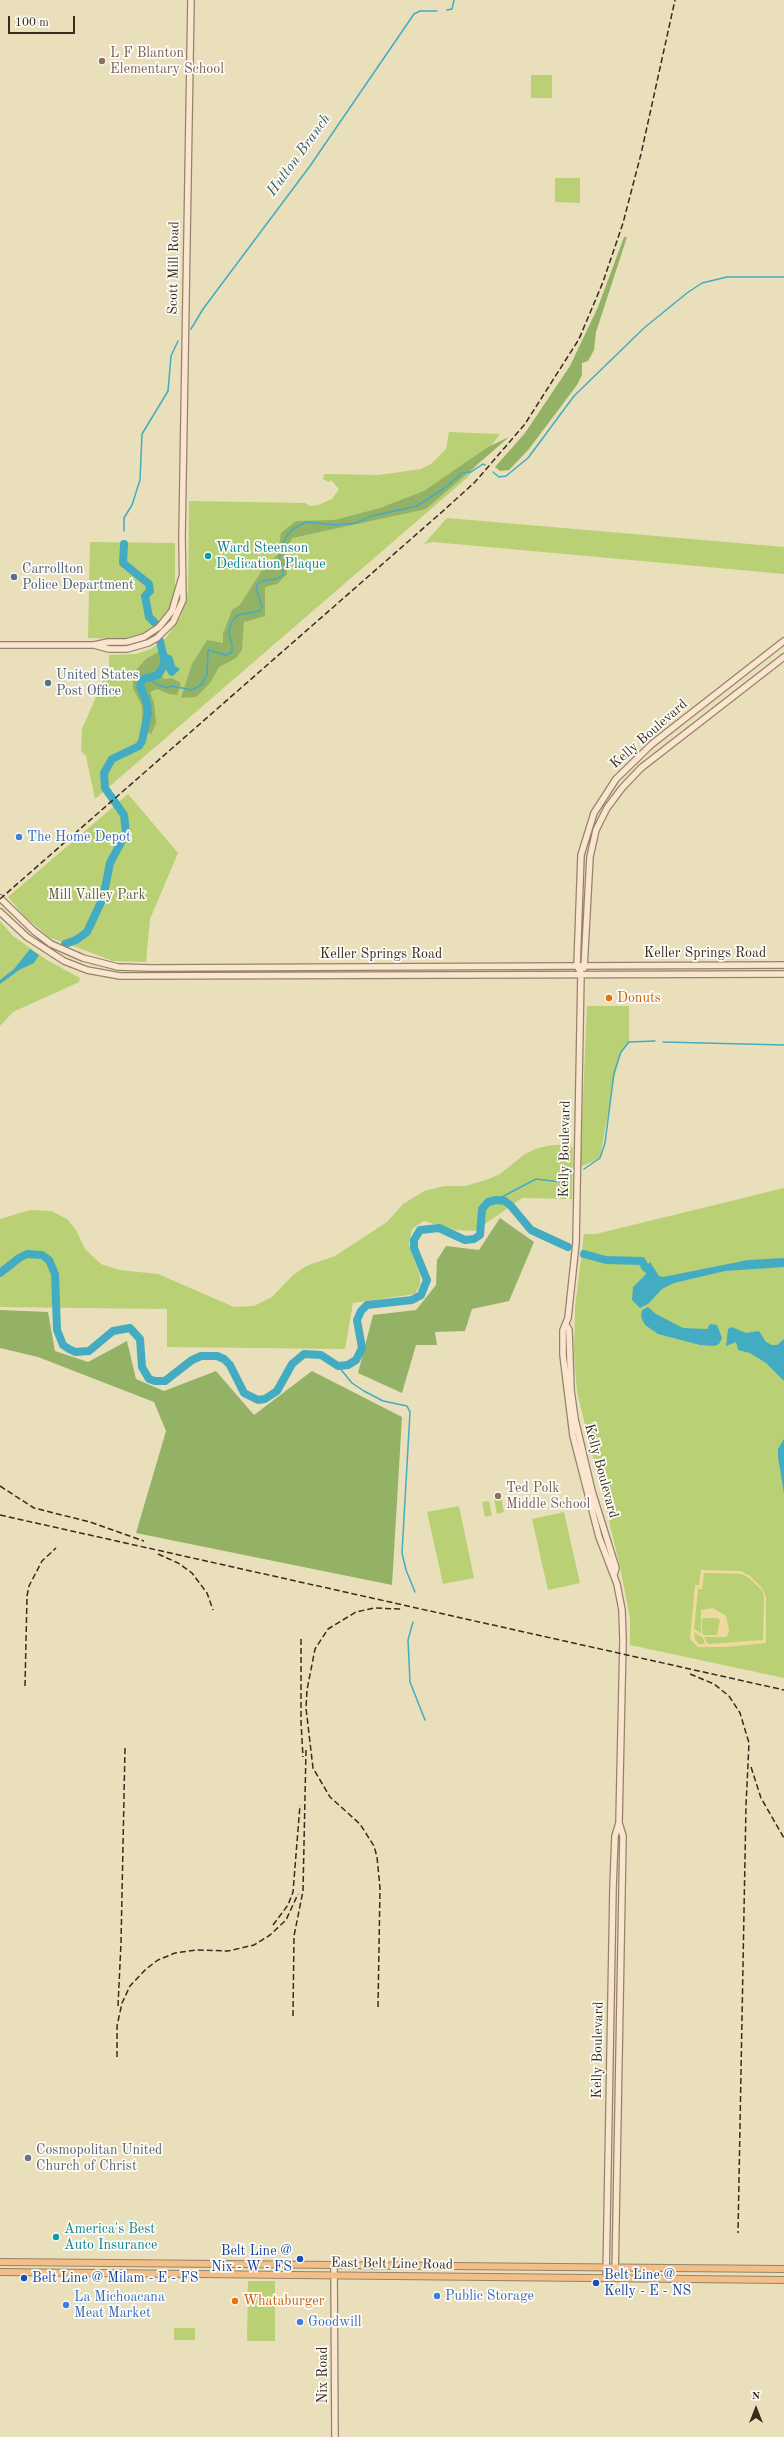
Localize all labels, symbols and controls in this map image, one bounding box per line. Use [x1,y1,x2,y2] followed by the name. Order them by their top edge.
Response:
[10,8,77,34] scale bar
[15,17,49,29] text: 100 m
[110,45,224,78] place label: L F Blanton Elementary School
[97,56,107,66] marker: L F Blanton Elementary School
[263,110,335,200] water label: Hutton Branch
[165,221,183,315] street label: Scott Mill Road
[216,540,326,572] place label: Ward Steenson Dedication Plaque
[203,551,213,561] marker: Ward Steenson Dedication Plaque
[22,561,134,594] place label: Carrollton Police Department
[9,572,19,582] marker: Carrollton Police Department
[56,667,139,700] place label: United States Post Office
[43,678,53,688] marker: United States Post Office
[607,696,691,772] street label: Kelly Boulevard
[27,829,131,845] place label: The Home Depot
[14,832,24,842] marker: The Home Depot
[48,887,146,903] park label: Mill Valley Park
[644,945,766,961] street label: Keller Springs Road
[320,946,442,962] street label: Keller Springs Road
[617,990,661,1006] place label: Donuts
[604,993,614,1003] marker: Donuts
[556,1100,574,1198] street label: Kelly Boulevard
[580,1422,622,1520] street label: Kelly Boulevard
[506,1480,590,1512] place label: Ted Polk Middle School
[493,1491,503,1501] marker: Ted Polk Middle School
[589,2001,607,2099] street label: Kelly Boulevard
[36,2142,162,2174] place label: Cosmopolitan United Church of Christ
[23,2153,33,2163] marker: Cosmopolitan United Church of Christ
[64,2221,157,2254] place label: America's Best Auto Insurance
[51,2232,61,2242] marker: America's Best Auto Insurance
[211,2243,292,2276] place label: Belt Line @ Nix - W - FS
[295,2254,305,2264] marker: Belt Line @ Nix - W - FS
[331,2255,453,2273] street label: East Belt Line Road
[604,2267,691,2300] place label: Belt Line @ Kelly - E - NS
[32,2270,198,2286] place label: Belt Line @ Milam - E - FS
[19,2273,29,2283] marker: Belt Line @ Milam - E - FS
[591,2278,601,2288] marker: Belt Line @ Kelly - E - NS
[445,2288,534,2304] place label: Public Storage
[74,2289,165,2322] place label: La Michoacana Meat Market
[432,2291,442,2301] marker: Public Storage
[243,2293,324,2309] place label: Whataburger
[230,2296,240,2306] marker: Whataburger
[61,2300,71,2310] marker: La Michoacana Meat Market
[308,2314,361,2330] place label: Goodwill
[295,2317,305,2327] marker: Goodwill
[315,2347,331,2403] street label: Nix Road
[736,2389,776,2429] north arrow
[752,2391,760,2402] text: N

